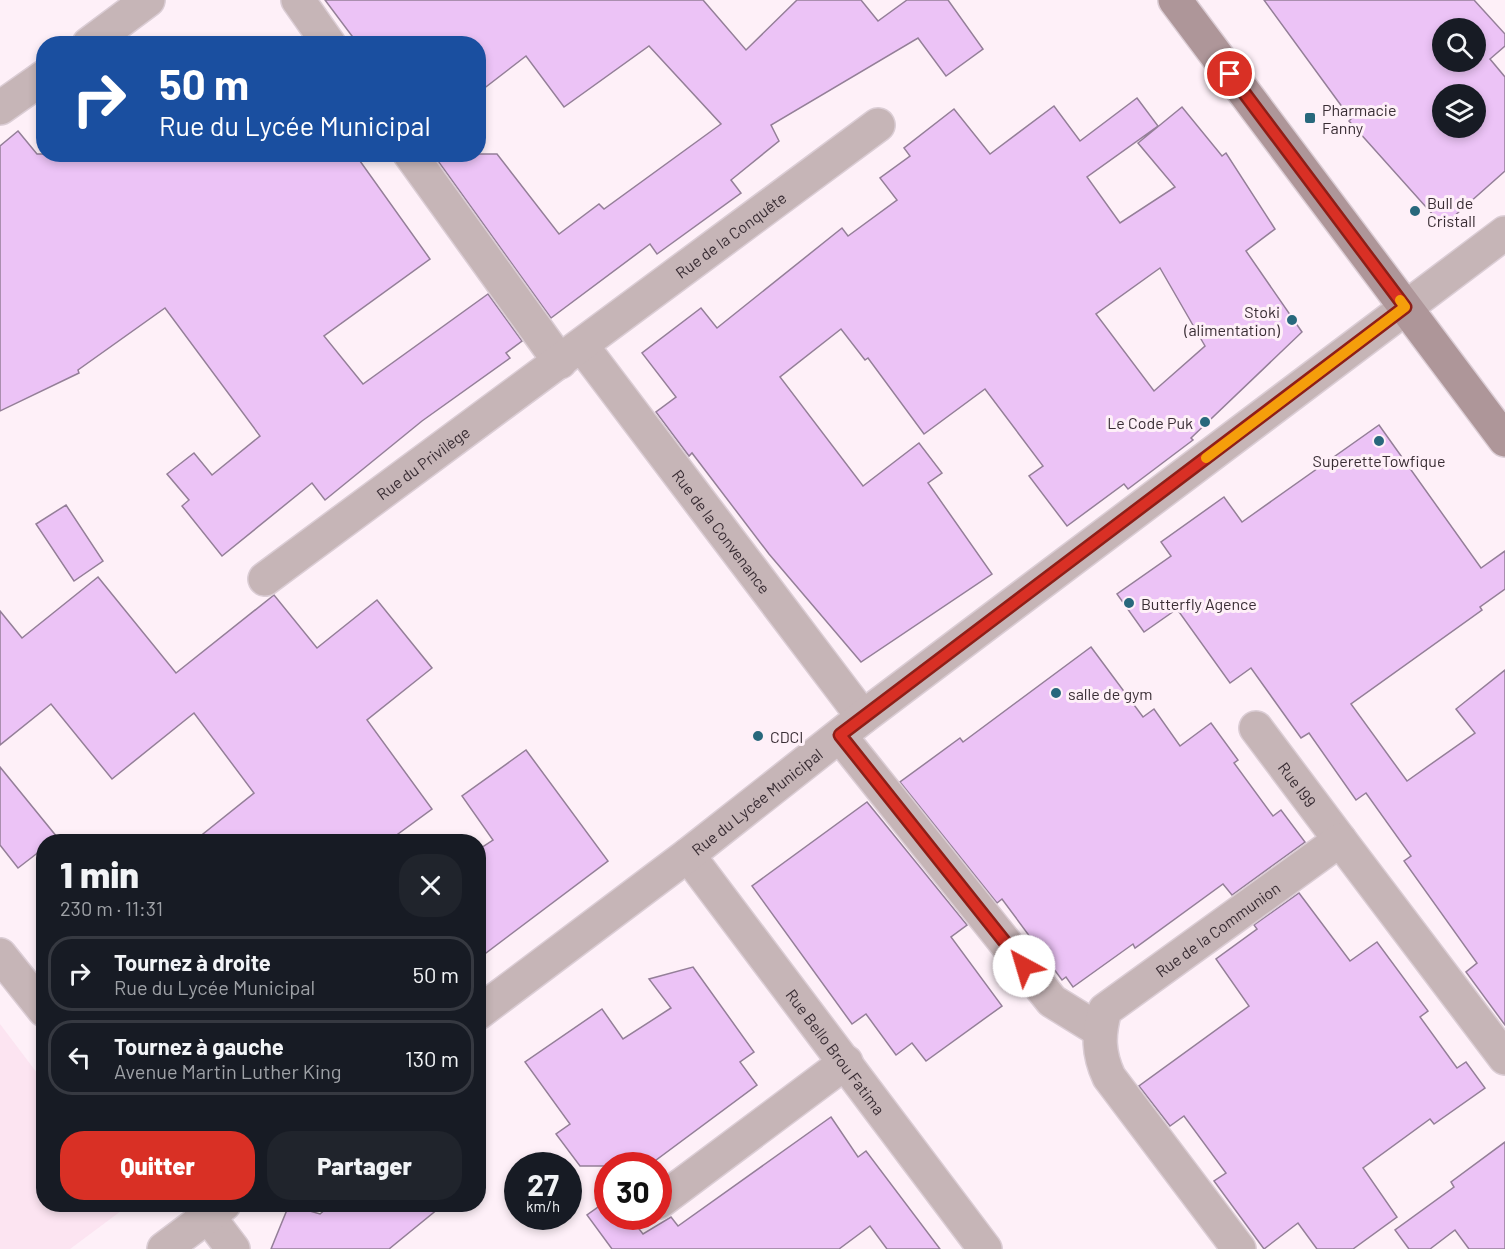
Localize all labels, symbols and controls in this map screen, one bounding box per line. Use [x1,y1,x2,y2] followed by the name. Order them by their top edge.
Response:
[1432,18,1486,138] map controls
[1432,18,1486,72] button: search
[1204,48,1255,99] pin
[1213,57,1246,90] icon: arrive
[159,58,249,108] text: 50 m
[60,60,138,138] icon: right
[1432,84,1486,138] button: layers
[1322,100,1396,137] place label: Pharmacie Fanny
[159,109,431,141] text: Rue du Lycée Municipal
[1303,111,1317,125] marker: Pharmacie Fanny
[671,187,789,282] street label: Rue de la Conquête
[1427,193,1476,230] place label: Bull de Cristall
[1408,204,1422,218] marker: Bull de Cristall
[1183,302,1281,339] place label: Stoki (alimentation)
[1285,313,1299,327] marker: Stoki (alimentation)
[1107,413,1193,432] place label: Le Code Puk
[1198,415,1212,429] marker: Le Code Puk
[372,422,473,503] street label: Rue du Privilège
[1372,434,1386,448] marker: SuperetteTowfique
[1313,451,1445,470] place label: SuperetteTowfique
[669,465,775,597] street label: Rue de la Convenance
[1141,594,1257,613] place label: Butterfly Agence
[1122,596,1136,610] marker: Butterfly Agence
[1068,684,1153,703] place label: salle de gym
[1049,686,1063,700] marker: salle de gym
[770,727,803,746] place label: CDCI
[751,729,765,743] marker: CDCI
[687,744,826,858] street label: Rue du Lycée Municipal
[1275,758,1321,810] street label: Rue I99
[60,852,139,895] text: 1 min
[399,854,462,917] button: close
[1151,877,1283,980] street label: Rue de la Communion
[60,896,163,920] text: 230 m · 11:31
[992,934,1056,998] position arrow
[114,949,271,975] text: Tournez à droite
[63,957,96,990] icon: right
[413,961,459,987] text: 50 m
[114,975,315,999] text: Rue du Lycée Municipal
[783,985,890,1118] street label: Rue Bello Brou Fatima
[114,1033,284,1059] text: Tournez à gauche
[63,1041,96,1074] icon: left
[405,1045,459,1071] text: 130 m
[114,1059,342,1083] text: Avenue Martin Luther King
[60,1131,255,1200] button: Quitter
[267,1131,462,1200] button: Partager
[594,1152,672,1230] speed limit sign: 30
[527,1166,559,1202] text: 27
[526,1197,560,1215] text: km/h

